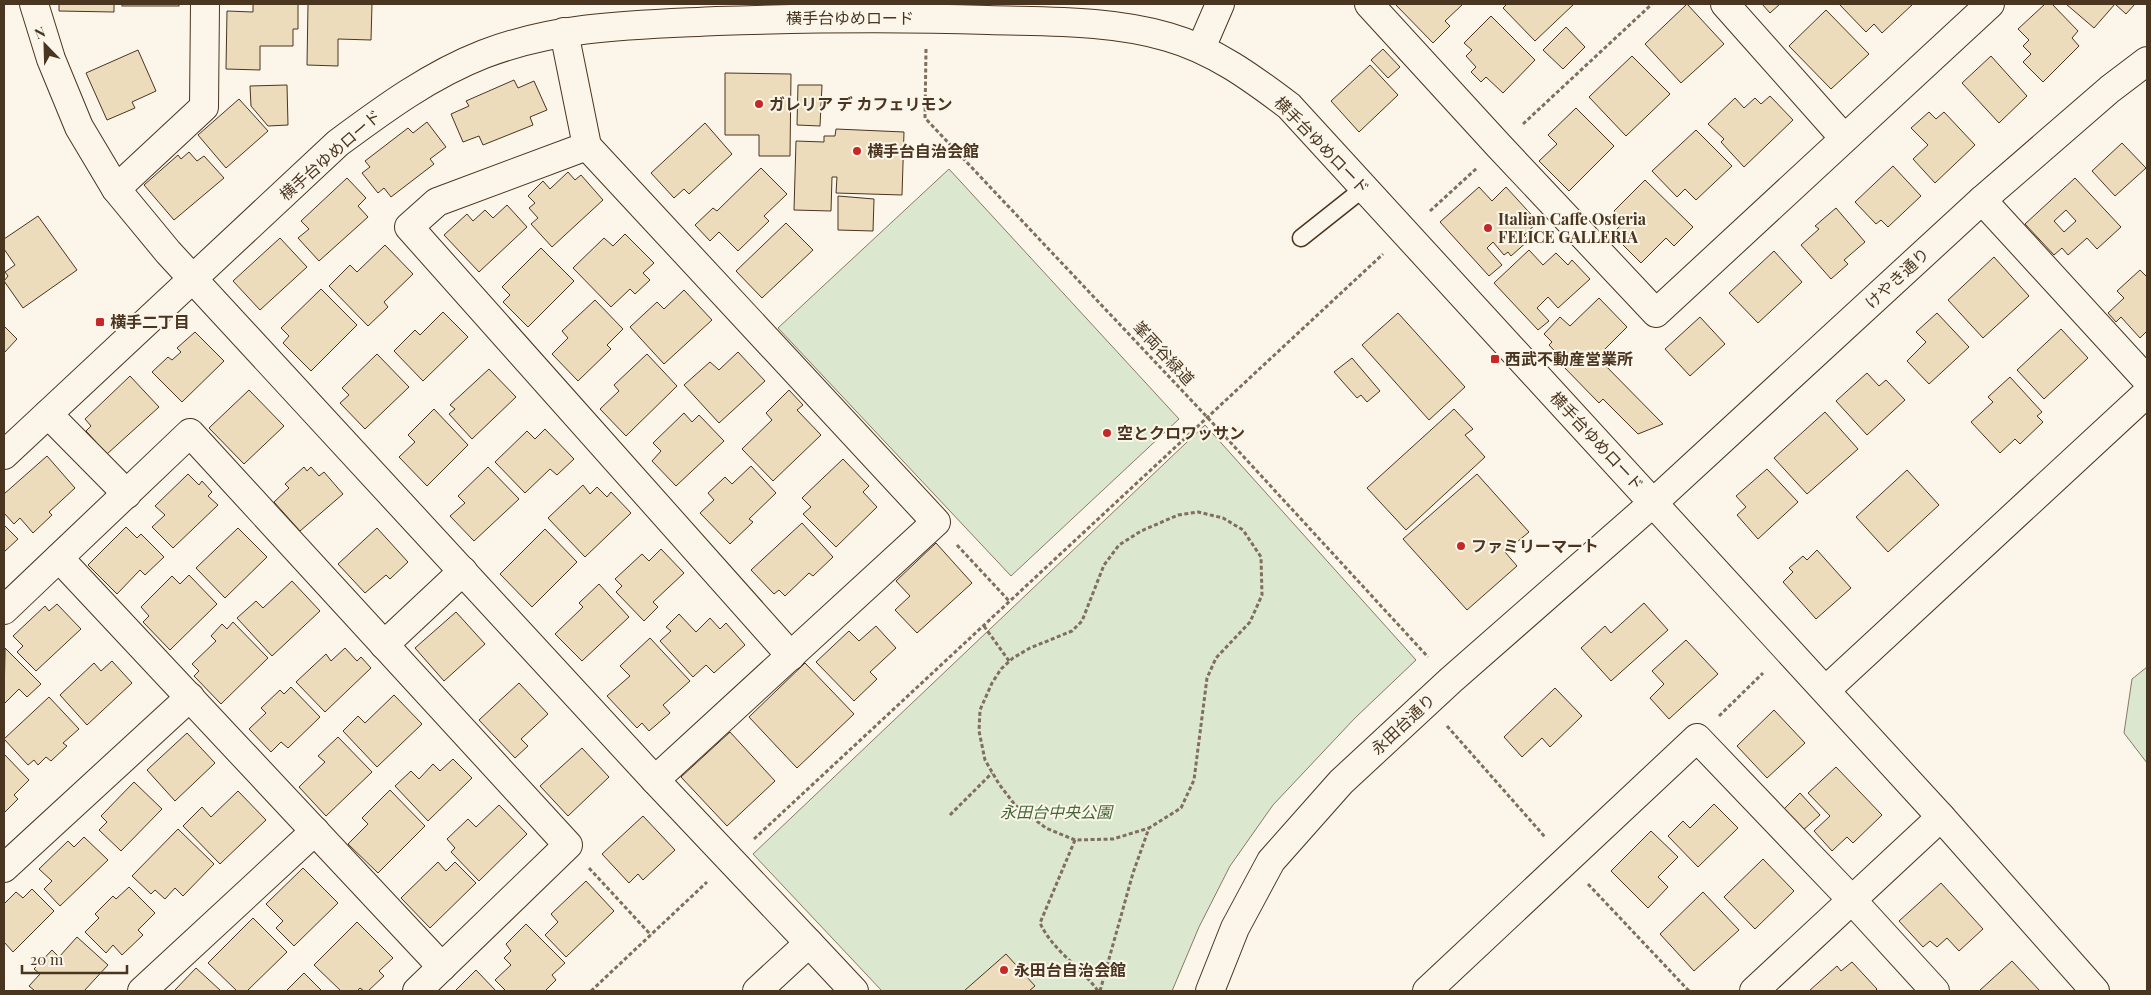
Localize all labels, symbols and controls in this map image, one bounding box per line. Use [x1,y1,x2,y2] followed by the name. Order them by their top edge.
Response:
[786,7,914,28] street label: 横手台ゆめロード
[20,20,70,70] north arrow
[31,22,48,43] text: N
[1270,91,1374,198] street label: 横手台ゆめロード
[769,93,952,114] place label: ガレリア デ カフェリモン
[753,98,765,110] marker: ガレリア デ カフェリモン
[274,105,385,205] street label: 横手台ゆめロード
[867,140,979,161] place label: 横手台自治会館
[851,145,863,157] marker: 横手台自治会館
[1498,208,1647,247] place label: Italian Caffe Osteria FELICE GALLERIA
[1482,222,1494,234] marker: Italian Caffe Osteria FELICE GALLERIA
[1860,243,1933,313] street label: けやき通り
[110,311,190,332] place label: 横手二丁目
[94,316,106,328] marker: 横手二丁目
[1129,316,1199,389] street label: 峯両谷緑道
[1505,348,1633,369] place label: 西武不動産営業所
[1489,353,1501,365] marker: 西武不動産営業所
[1546,387,1649,495] street label: 横手台ゆめロード
[1117,422,1245,443] place label: 空とクロワッサン
[1101,427,1113,439] marker: 空とクロワッサン
[1471,535,1599,556] place label: ファミリーマート
[1455,540,1467,552] marker: ファミリーマート
[1366,689,1439,759] street label: 永田台通り
[1000,801,1114,822] park label: 永田台中央公園
[22,942,128,974] scale bar
[30,949,64,969] text: 20 m
[1014,959,1126,980] place label: 永田台自治会館
[998,964,1010,976] marker: 永田台自治会館

